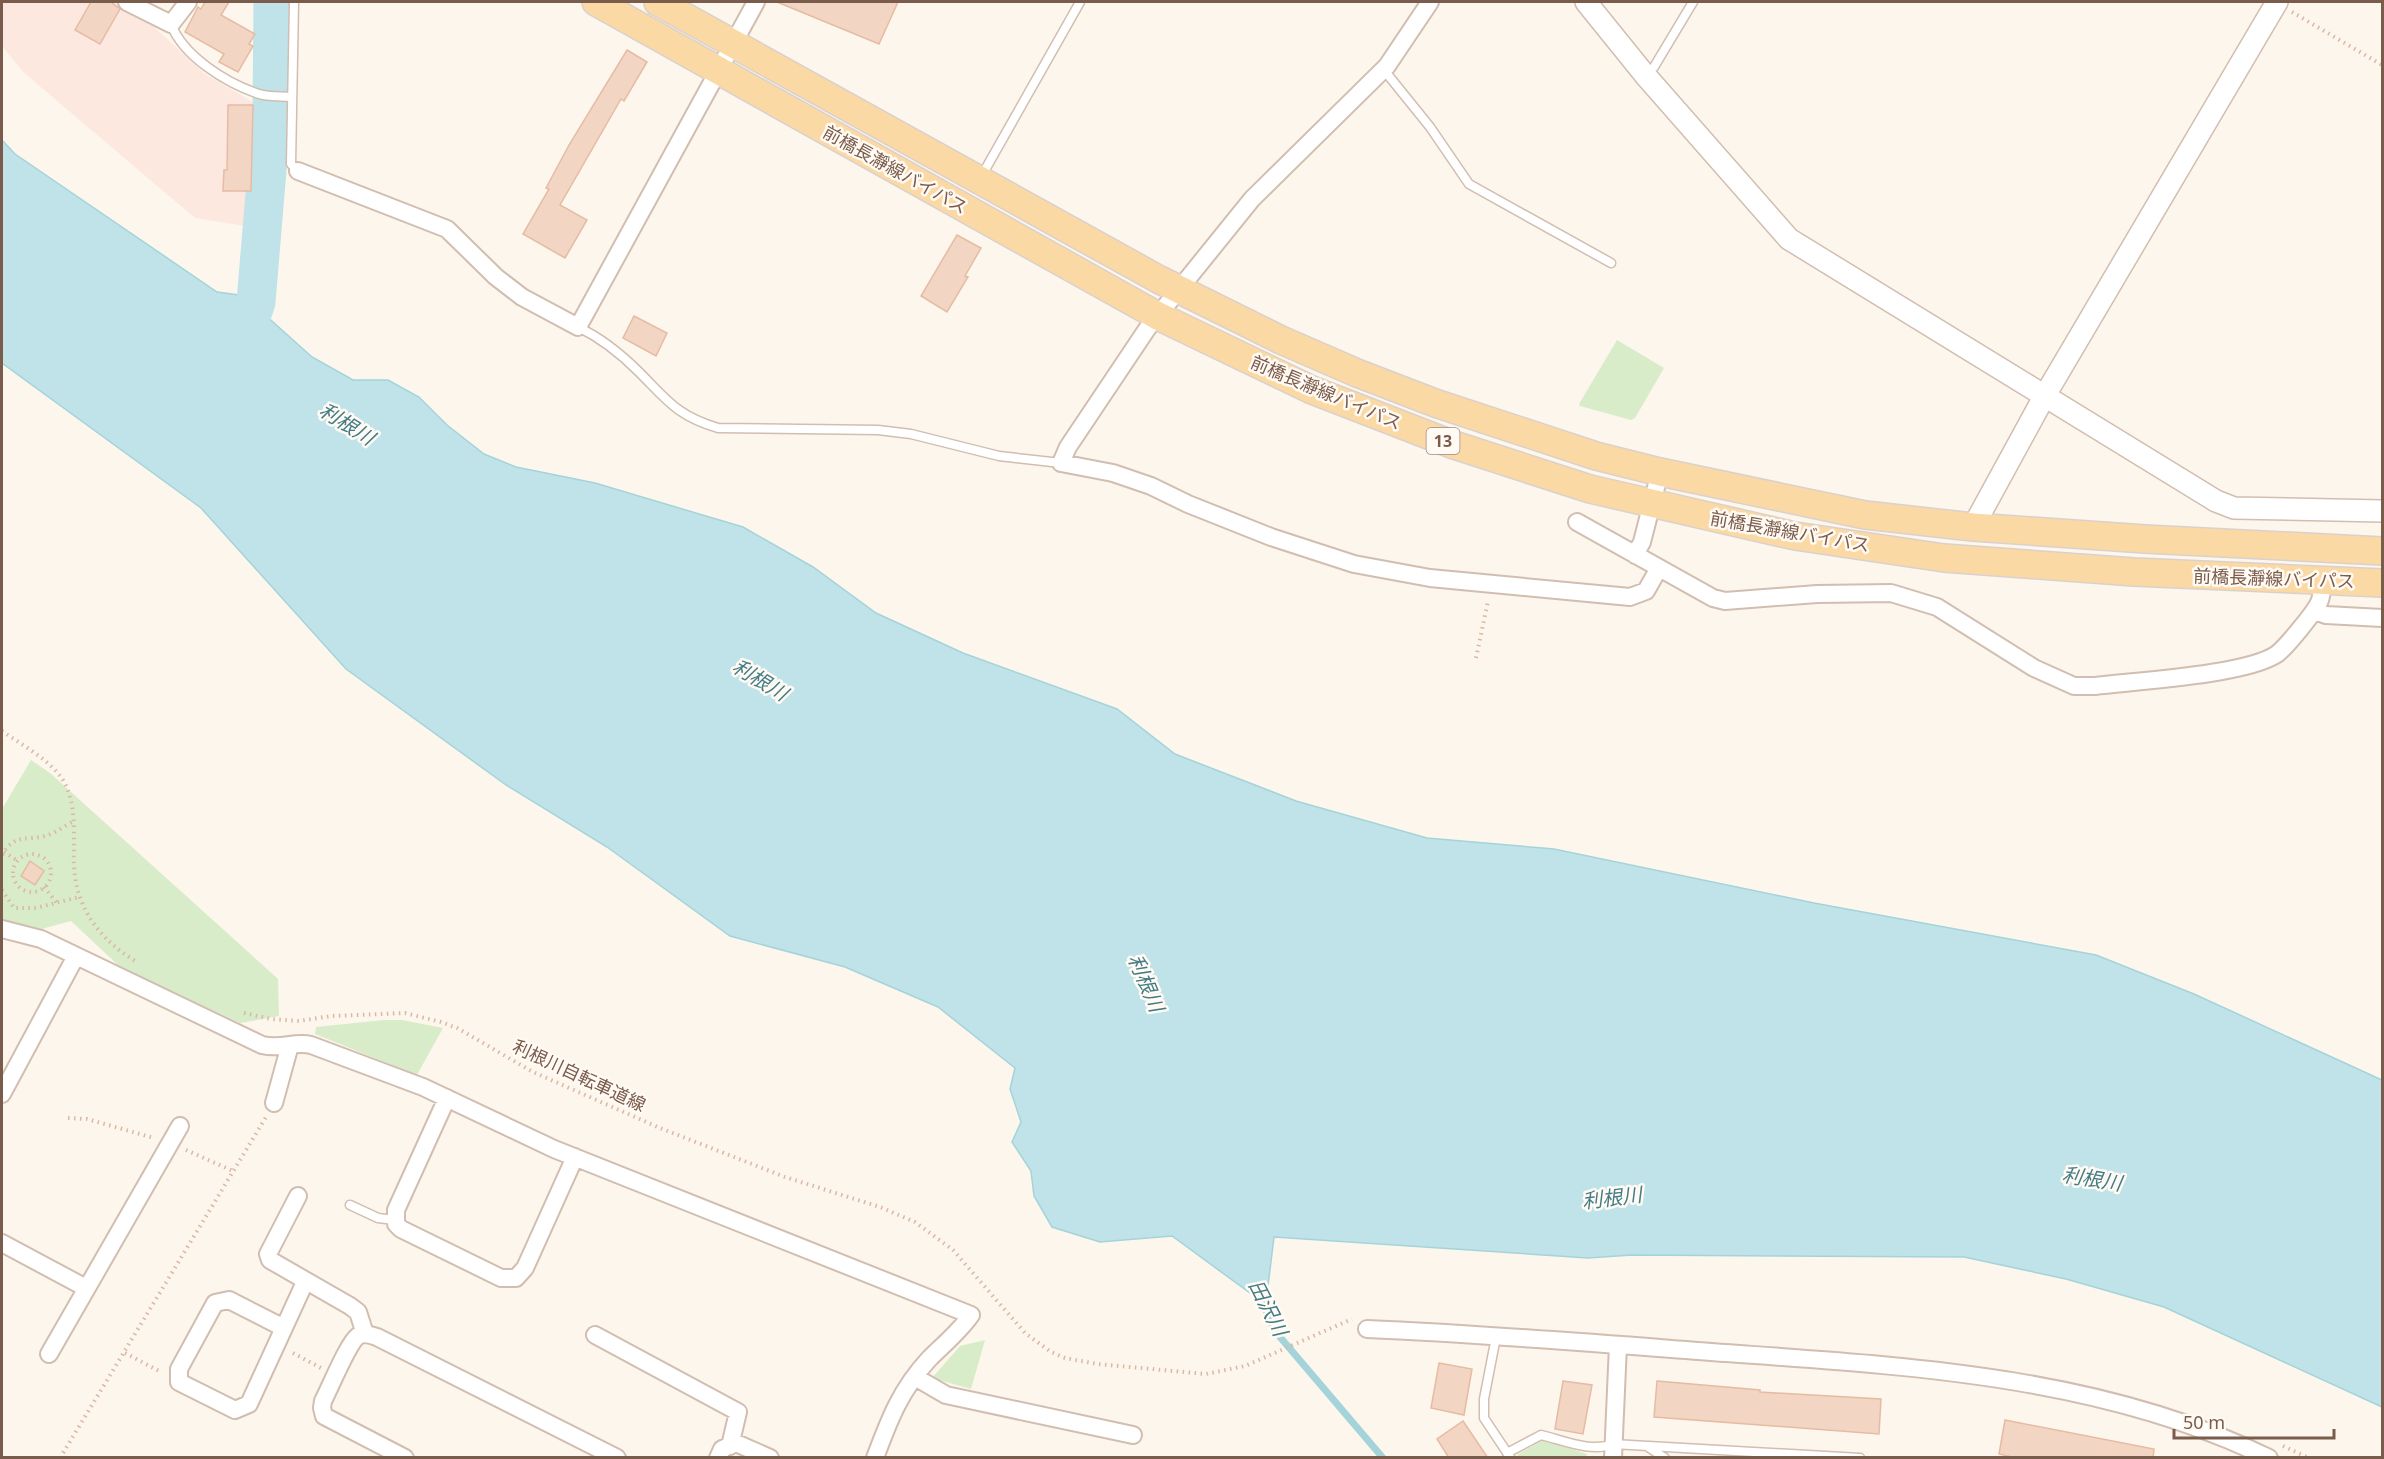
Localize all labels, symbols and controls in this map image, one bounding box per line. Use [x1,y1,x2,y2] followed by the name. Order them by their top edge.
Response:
[819,119,972,219] street label: 前橋長瀞線バイパス
[1247,349,1405,435] street label: 前橋長瀞線バイパス
[315,396,382,452] water label: 利根川
[1426,428,1460,454] road number: 13
[1708,505,1872,557] street label: 前橋長瀞線バイパス
[2193,563,2355,593] street label: 前橋長瀞線バイパス
[728,653,795,708] water label: 利根川
[1122,950,1171,1018] water label: 利根川
[509,1034,650,1116] street label: 利根川自転車道線
[2060,1160,2126,1197] water label: 利根川
[1581,1180,1645,1215] water label: 利根川
[1243,1275,1295,1342] water label: 田沢川
[2174,1402,2334,1440] scale bar
[2183,1410,2225,1434] text: 50 m

